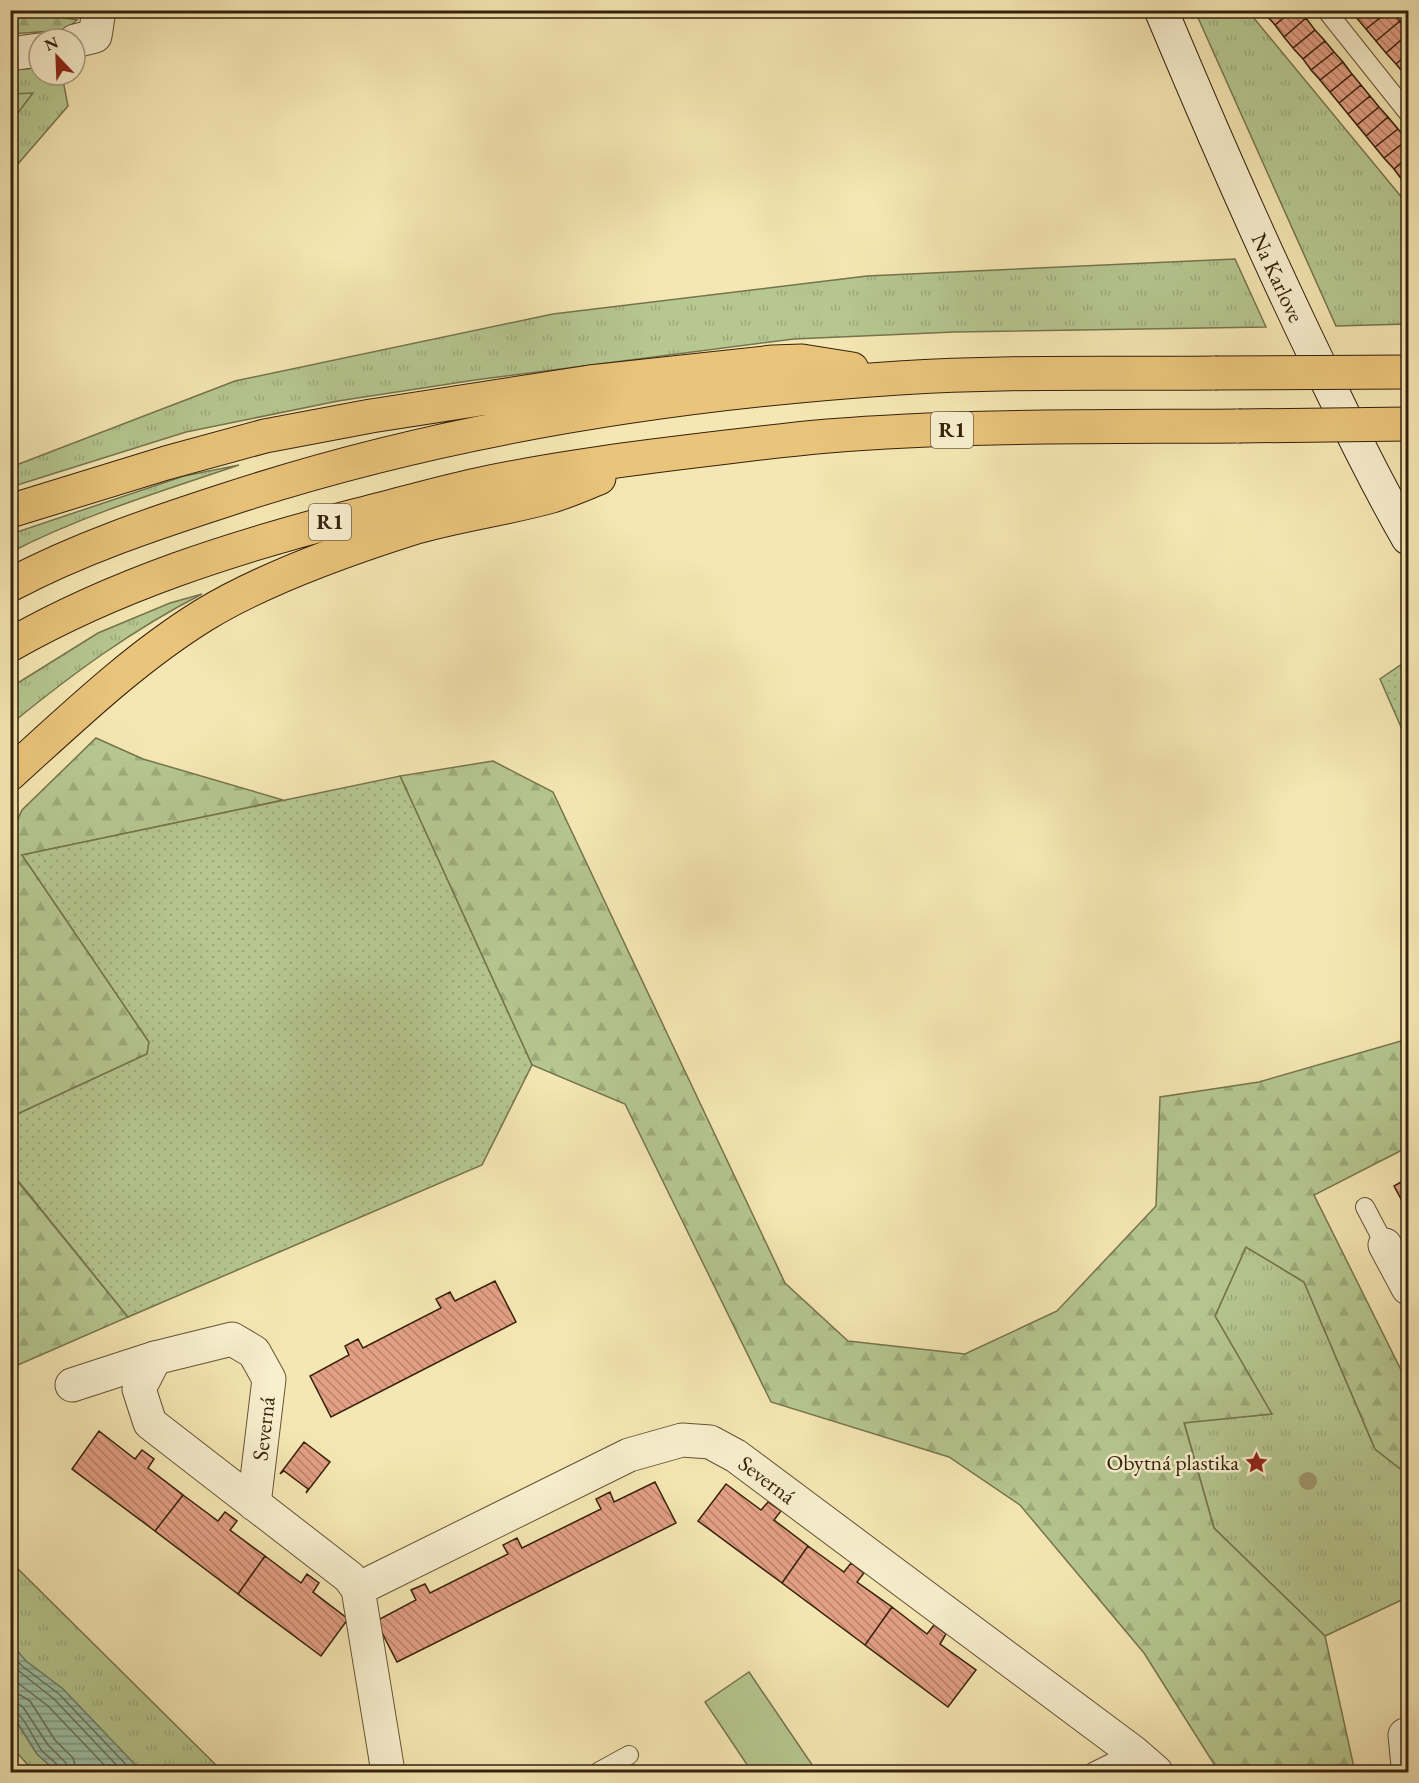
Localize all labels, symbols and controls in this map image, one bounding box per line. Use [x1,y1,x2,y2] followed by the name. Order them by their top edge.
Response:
[27,27,87,87] north arrow
[41,31,61,56] text: N
[1244,228,1311,327] street label: Na Karlove
[931,412,973,448] road number: R1
[309,504,351,540] road number: R1
[245,1395,282,1462] street label: Severná
[1106,1448,1239,1477] place label: Obytná plastika
[733,1449,802,1511] street label: Severná
[1244,1449,1270,1475] place icon: Obytná plastika

